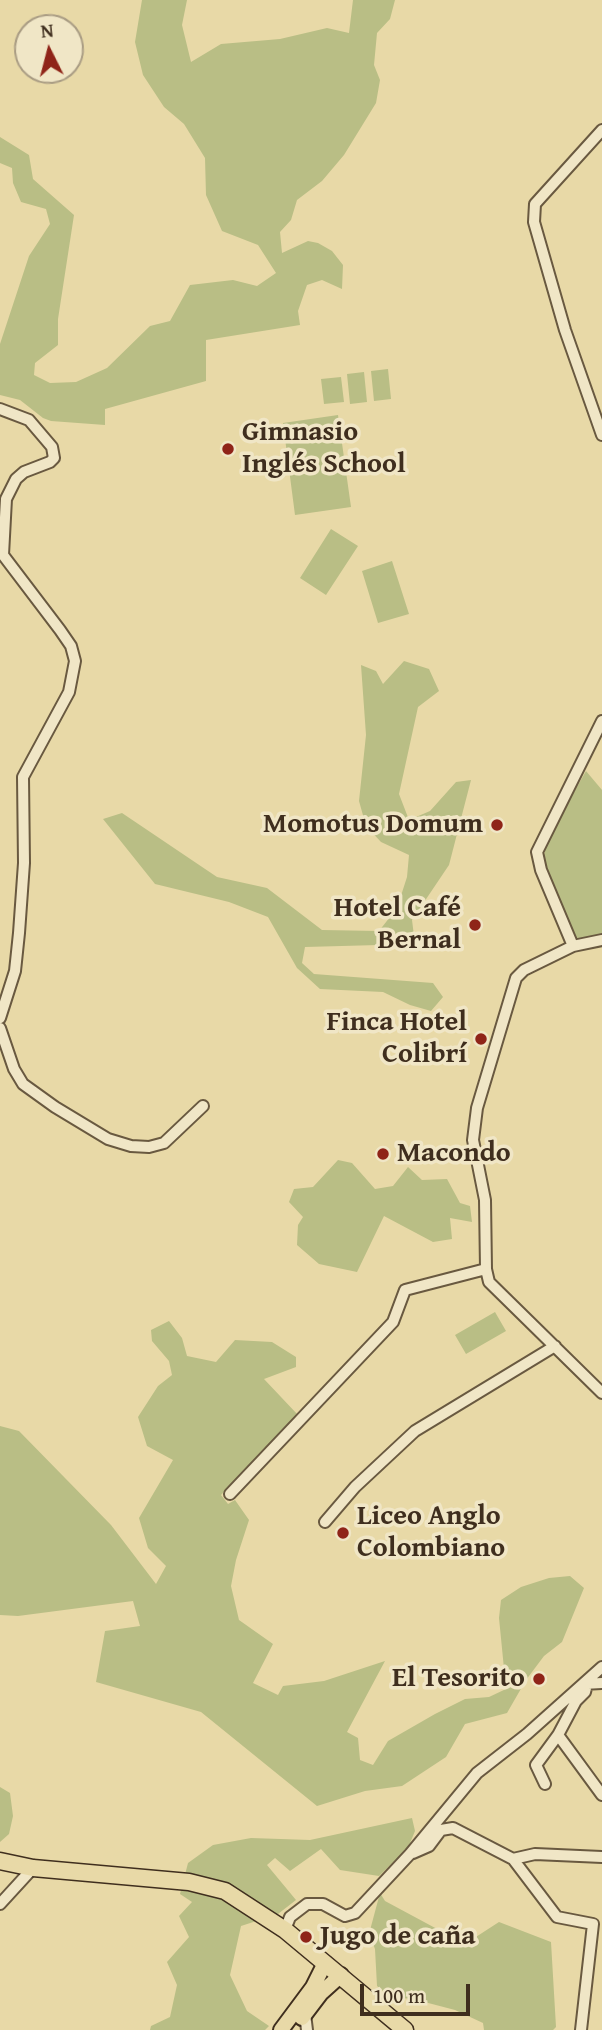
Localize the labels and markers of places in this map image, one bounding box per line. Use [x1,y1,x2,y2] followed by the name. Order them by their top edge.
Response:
[242,416,406,482] place label: Gimnasio Inglés School
[220,441,236,457] marker: Gimnasio Inglés School
[263,808,483,842] place label: Momotus Domum
[489,817,505,833] marker: Momotus Domum
[334,892,461,958] place label: Hotel Café Bernal
[467,917,483,933] marker: Hotel Café Bernal
[327,1006,467,1072] place label: Finca Hotel Colibrí
[473,1031,489,1047] marker: Finca Hotel Colibrí
[397,1137,511,1171] place label: Macondo
[375,1146,391,1162] marker: Macondo
[357,1500,505,1566] place label: Liceo Anglo Colombiano
[335,1525,351,1541] marker: Liceo Anglo Colombiano
[392,1662,525,1696] place label: El Tesorito
[531,1671,547,1687] marker: El Tesorito
[320,1920,476,1954] place label: Jugo de caña
[298,1929,314,1945] marker: Jugo de caña

